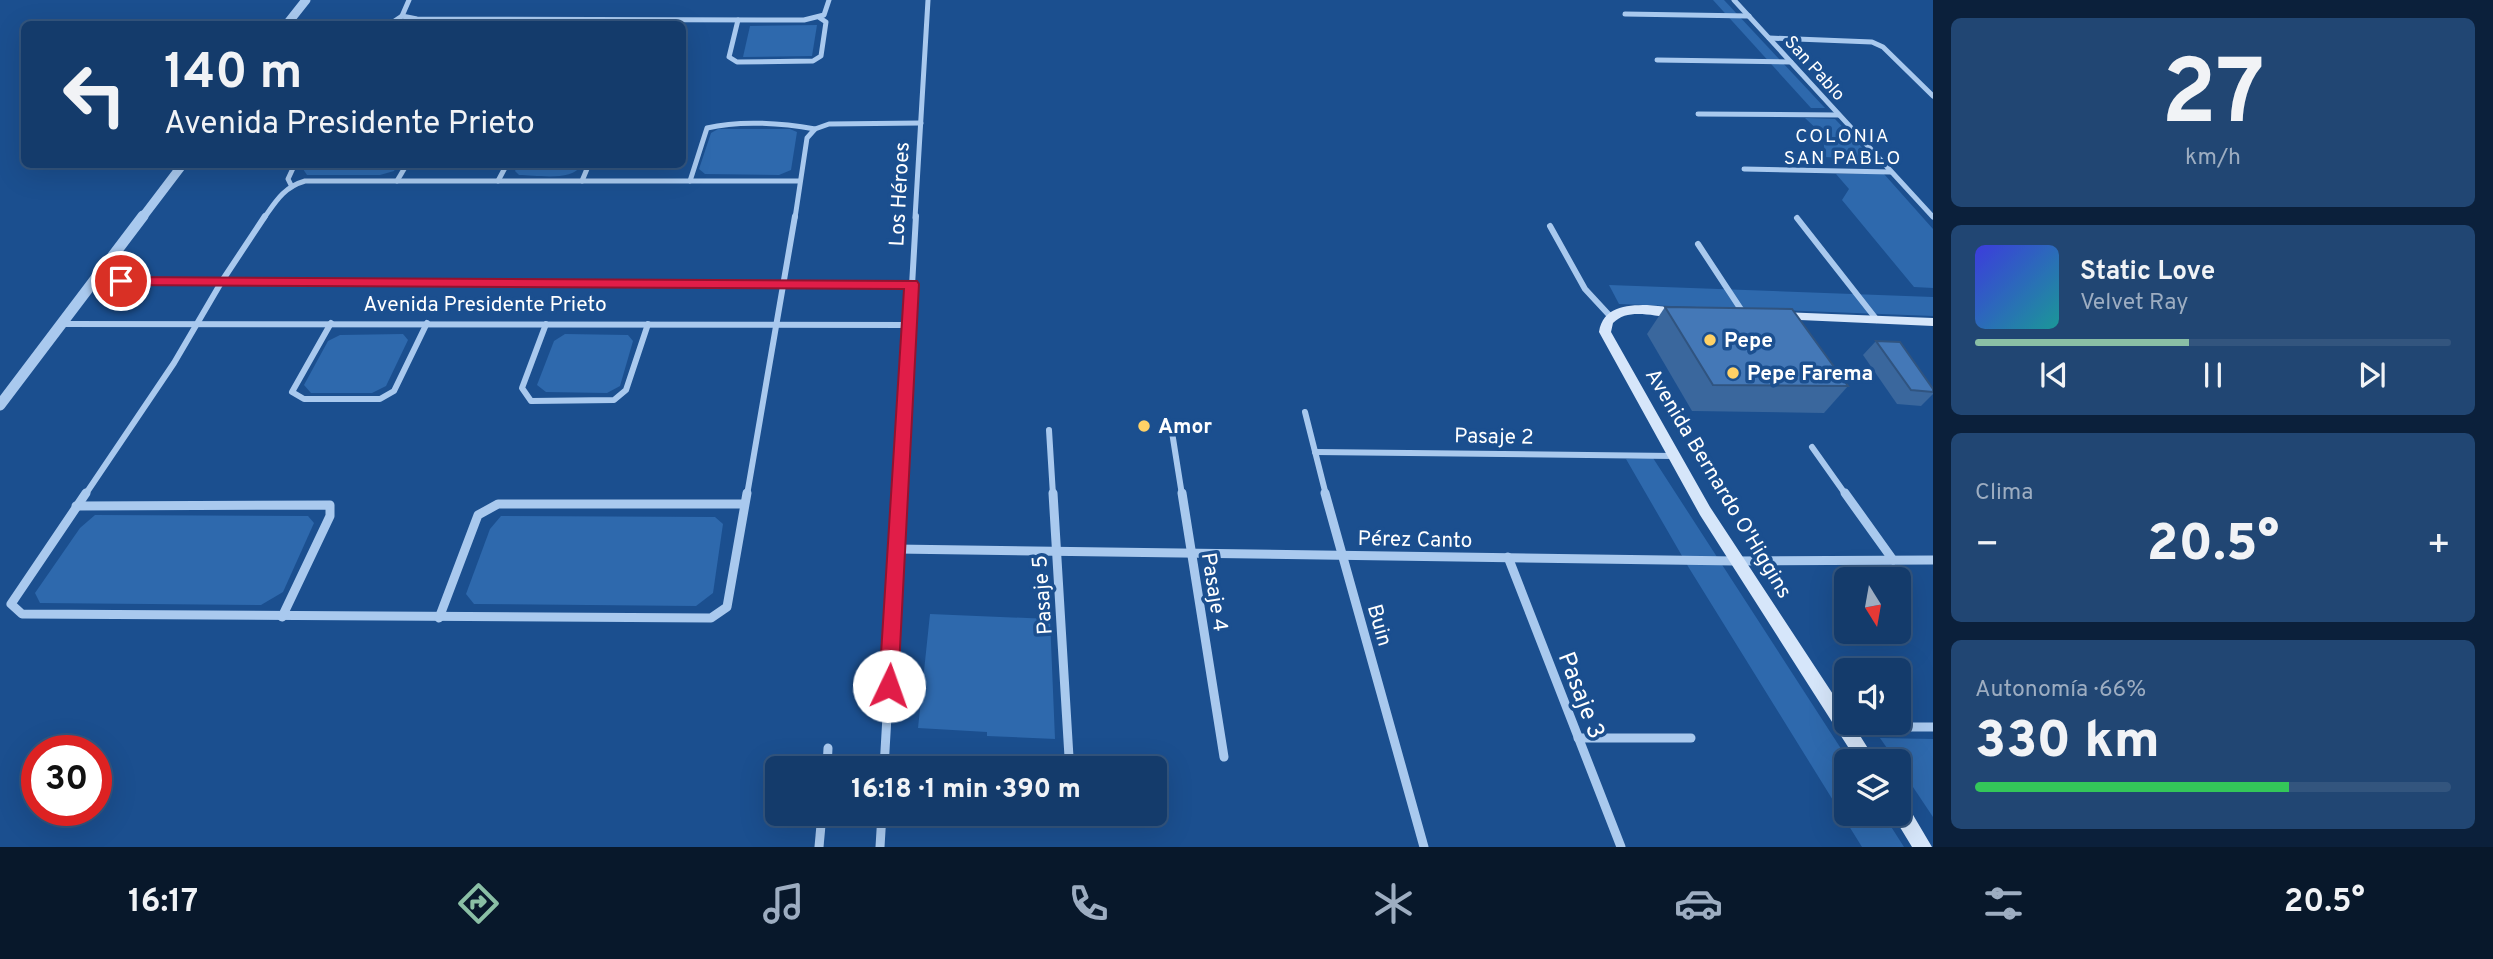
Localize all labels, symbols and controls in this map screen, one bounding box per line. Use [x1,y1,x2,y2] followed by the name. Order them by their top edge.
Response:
[1779,32,1849,106] street label: San Pablo
[2161,41,2265,156] text: 27
[164,44,303,106] text: 140 m
[49,49,140,140] icon: left
[164,105,535,145] text: Avenida Presidente Prieto
[1784,125,1902,171] district label: COLONIA SAN PABLO
[884,141,917,247] street label: Los Héroes
[2185,144,2241,173] text: km/h
[91,251,151,311] pin
[2080,256,2215,289] text: Static Love
[102,262,140,300] icon: arrive
[2080,289,2188,318] text: Velvet Ray
[363,292,607,319] street label: Avenida Presidente Prieto
[1724,328,1773,355] place label: Pepe
[1702,332,1718,348] marker: Pepe
[2035,356,2073,394] icon: previous
[2194,356,2232,394] icon: pause
[2353,356,2391,394] icon: next
[1747,361,1873,388] place label: Pepe Farema
[1638,364,1797,604] street label: Avenida Bernardo O'Higgins
[1725,365,1741,381] marker: Pepe Farema
[1158,414,1212,441] place label: Amor
[1136,418,1152,434] marker: Amor
[1454,423,1534,452] street label: Pasaje 2
[1975,479,2033,508] text: Clima
[2147,513,2279,579] text: 20.5°
[1975,522,2000,571] text: −
[2426,522,2451,571] text: +
[1357,526,1473,555] street label: Pérez Canto
[1194,551,1233,634] street label: Pasaje 4
[1027,554,1060,636] street label: Pasaje 5
[1834,567,1911,644] north arrow
[1834,567,1911,826] map controls
[1360,601,1397,650] street label: Buin
[1550,648,1610,743] street label: Pasaje 3
[852,649,926,723] position arrow
[1834,658,1911,735] button: sound
[1975,676,2146,705] text: Autonomía · 66%
[1975,710,2160,776] text: 330 km
[21,735,112,826] speed limit sign: 30
[1834,749,1911,826] button: layers
[851,774,1081,807] text: 16:18 · 1 min · 390 m
[454,879,503,928] icon: directions
[759,879,808,928] icon: music
[1064,879,1113,928] icon: phone
[1369,879,1418,928] icon: climate
[1674,879,1723,928] icon: car
[1979,879,2028,928] icon: filters
[128,883,198,923] text: 16:17
[2284,883,2365,923] text: 20.5°

